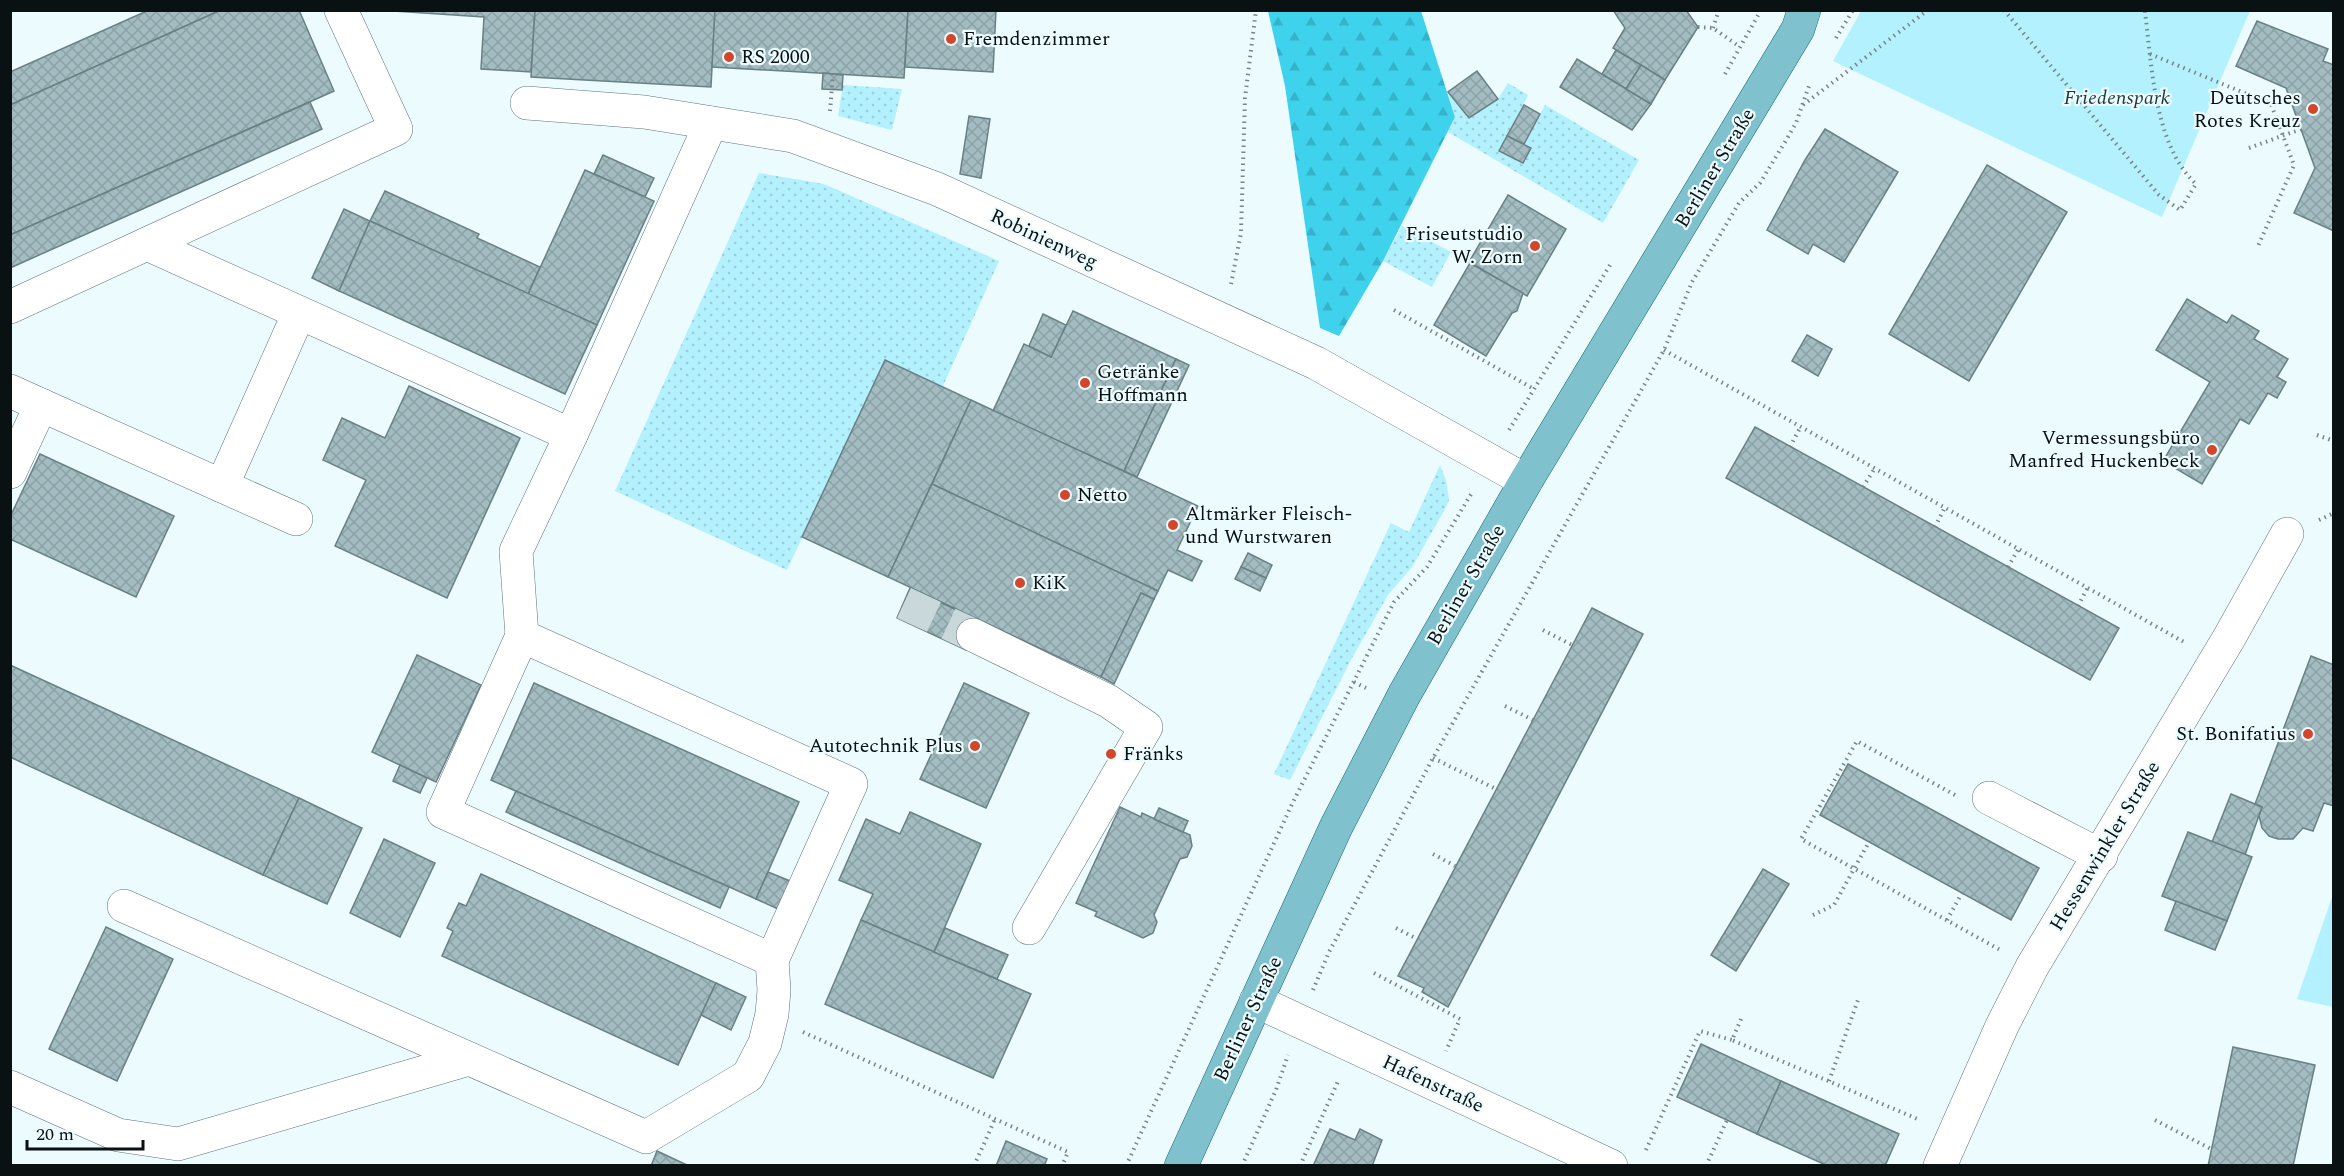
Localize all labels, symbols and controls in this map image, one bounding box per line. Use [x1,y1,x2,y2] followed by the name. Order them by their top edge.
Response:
[963,24,1110,54] place label: Fremdenzimmer
[944,32,958,46] marker: Fremdenzimmer
[741,42,810,72] place label: RS 2000
[722,50,736,64] marker: RS 2000
[2064,83,2171,113] park label: Friedenspark
[2194,83,2301,136] place label: Deutsches Rotes Kreuz
[1667,102,1763,234] street label: Berliner Straße
[2306,102,2320,116] marker: Deutsches Rotes Kreuz
[985,201,1103,277] street label: Robinienweg
[1406,219,1523,272] place label: Friseutstudio W. Zorn
[1528,239,1542,253] marker: Friseutstudio W. Zorn
[1097,357,1188,410] place label: Getränke Hoffmann
[1078,376,1092,390] marker: Getränke Hoffmann
[2008,423,2200,476] place label: Vermessungsbüro Manfred Huckenbeck
[2205,443,2219,457] marker: Vermessungsbüro Manfred Huckenbeck
[1077,480,1128,510] place label: Netto
[1058,488,1072,502] marker: Netto
[1185,499,1352,552] place label: Altmärker Fleisch- und Wurstwaren
[1166,518,1180,532] marker: Altmärker Fleisch- und Wurstwaren
[1419,519,1513,651] street label: Berliner Straße
[1032,568,1067,598] place label: KiK
[1013,576,1027,590] marker: KiK
[2176,719,2296,749] place label: St. Bonifatius
[2301,727,2315,741] marker: St. Bonifatius
[809,731,963,761] place label: Autotechnik Plus
[968,739,982,753] marker: Autotechnik Plus
[1123,739,1184,769] place label: Fränks
[1104,747,1118,761] marker: Fränks
[2042,755,2168,937] street label: Hessenwinkler Straße
[1206,951,1290,1087] street label: Berliner Straße
[1377,1047,1489,1121] street label: Hafenstraße
[27,1113,142,1151] scale bar
[36,1121,74,1148] text: 20 m

